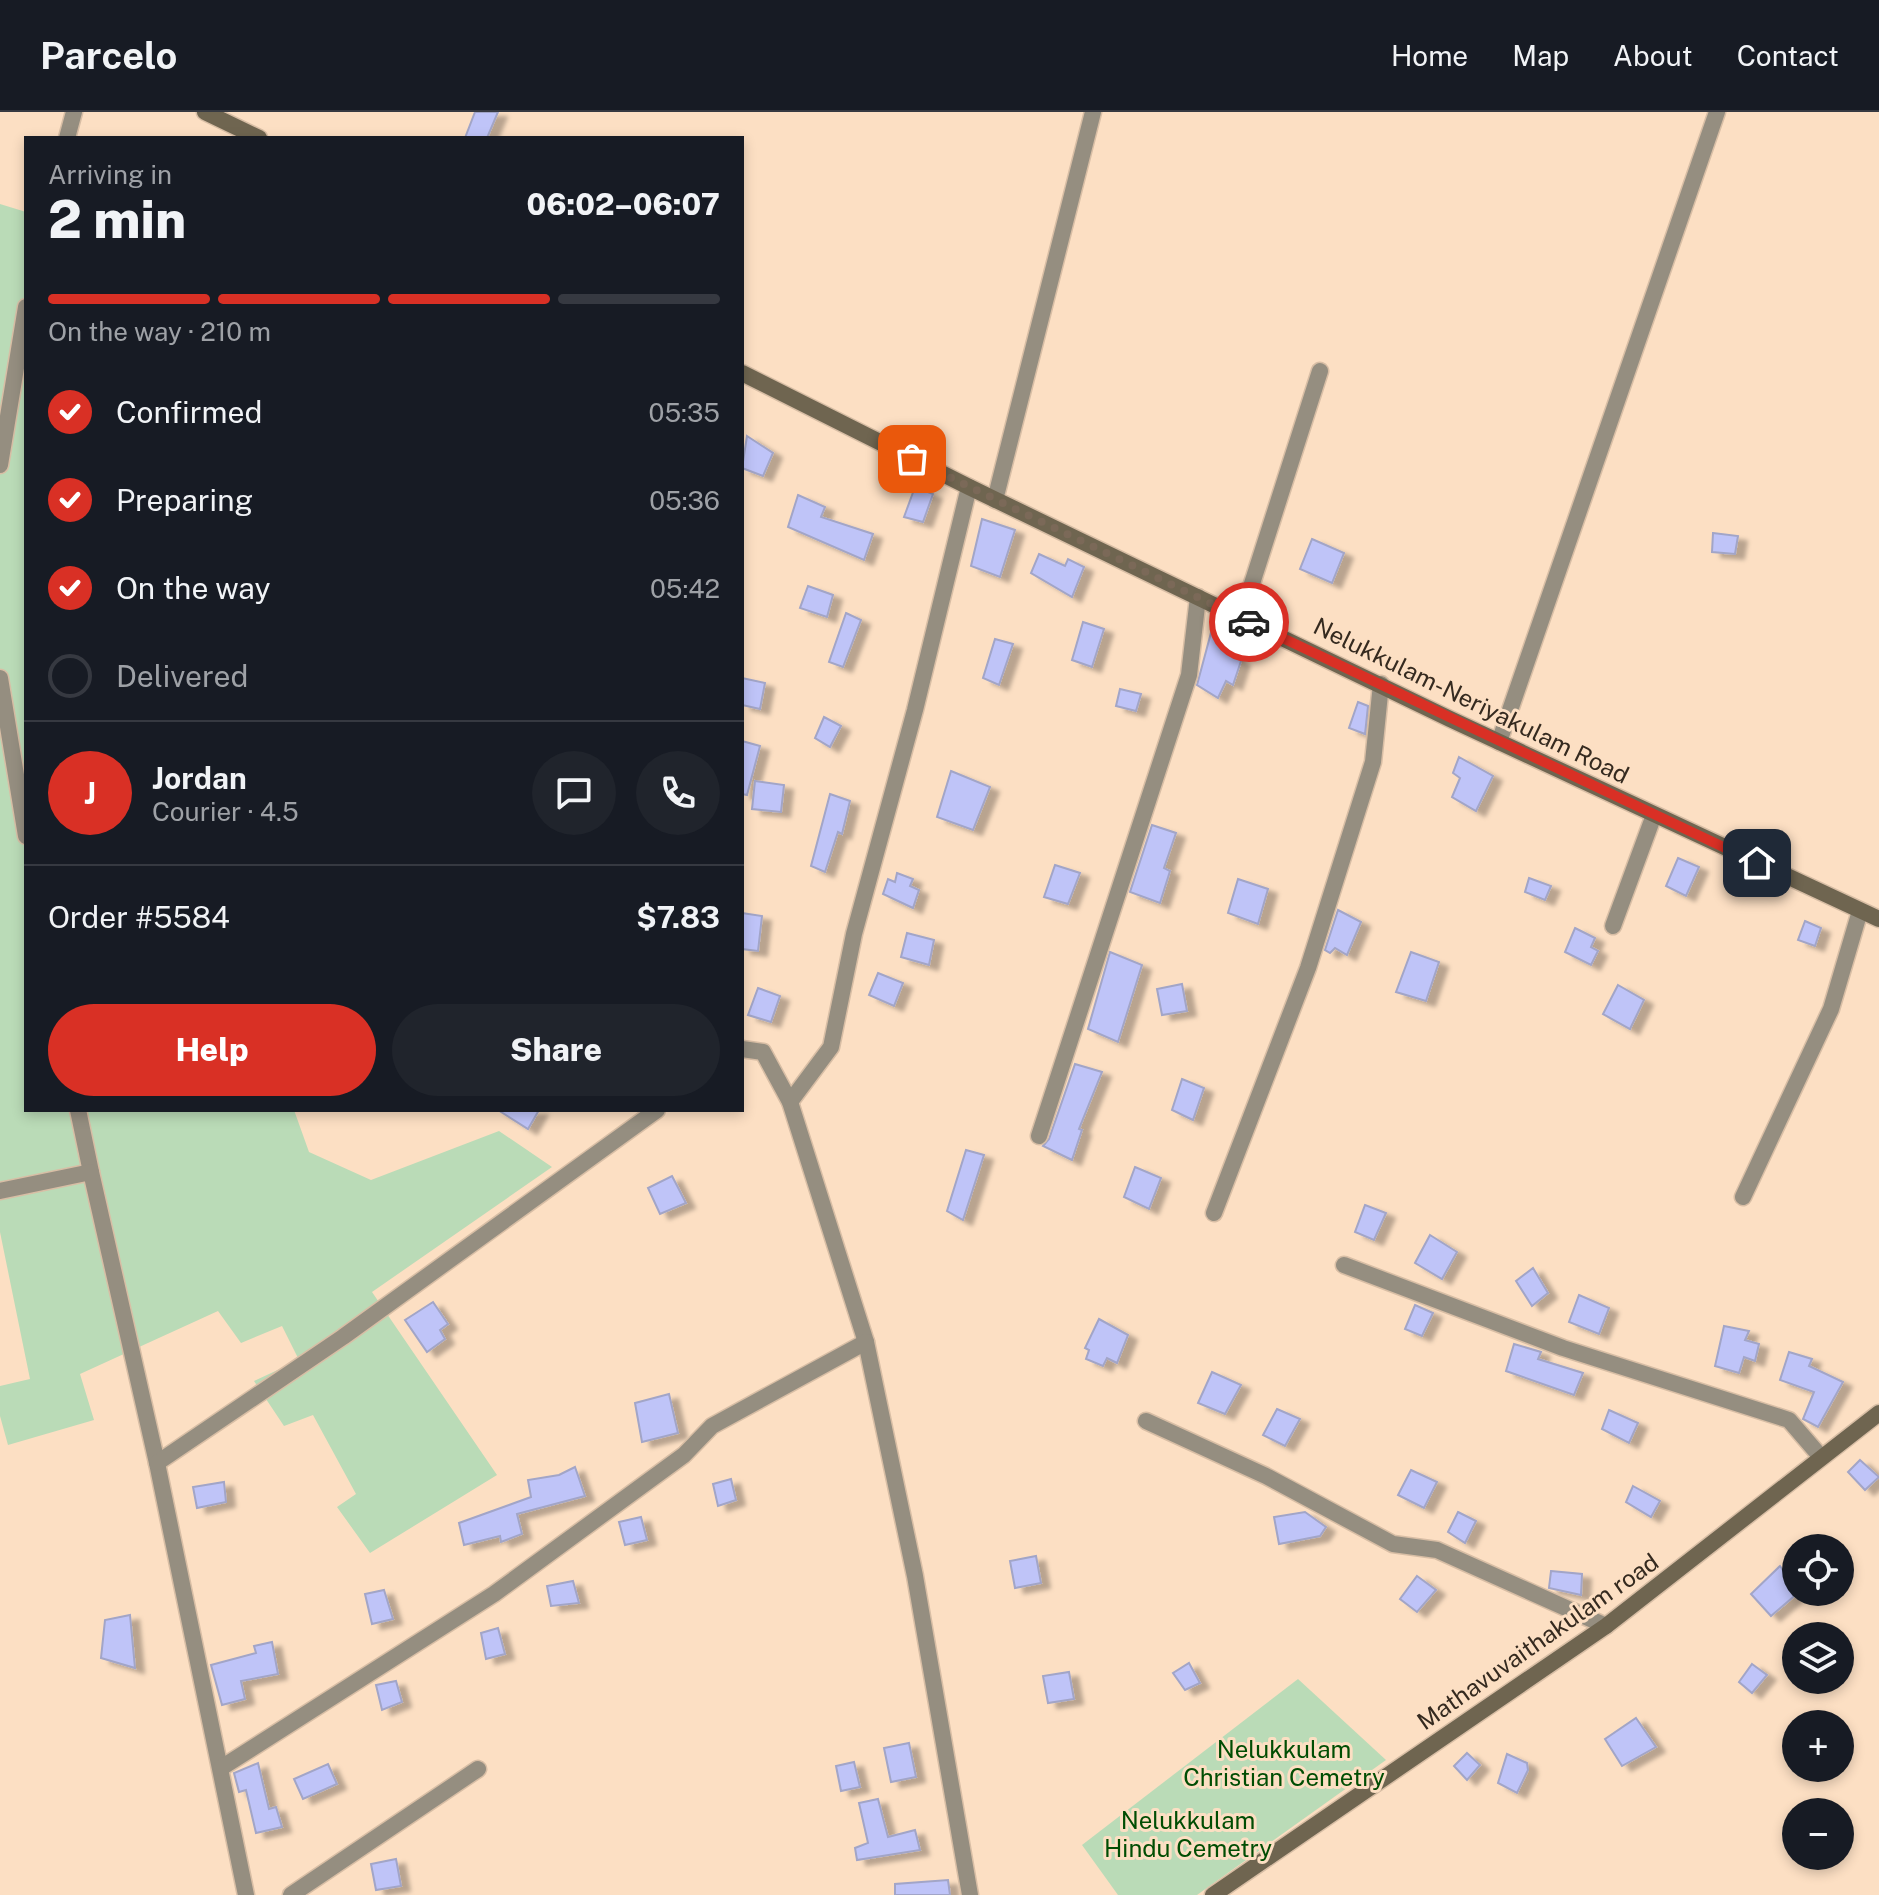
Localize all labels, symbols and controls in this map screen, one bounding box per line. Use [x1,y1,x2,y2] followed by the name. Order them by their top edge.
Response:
[40,33,177,78] text: Parcelo
[1391,39,1468,72] text: Home
[1512,39,1569,72] text: Map
[1613,39,1693,72] text: About
[1737,39,1839,72] text: Contact
[48,159,172,190] text: Arriving in
[526,186,720,222] text: 06:02–06:07
[48,189,186,250] text: 2 min
[48,316,271,347] text: On the way · 210 m
[48,390,92,434] icon: check
[116,394,262,430] text: Confirmed
[649,397,720,428] text: 05:35
[878,425,946,493] pin
[890,437,934,481] icon: bag
[48,478,92,522] icon: check
[116,482,253,518] text: Preparing
[649,485,720,516] text: 05:36
[48,566,92,610] icon: check
[116,570,270,606] text: On the way
[650,573,720,604] text: 05:42
[1209,582,1289,662] courier
[1227,600,1271,644] icon: car
[1309,611,1634,789] street label: Nelukkulam-Neriyakulam Road
[116,658,248,694] text: Delivered
[532,751,616,835] button: chat
[636,751,720,835] button: phone
[152,760,247,796] text: Jordan
[84,775,96,811] text: J
[152,796,299,827] text: Courier · 4.5
[1723,829,1791,897] pin
[1735,841,1779,885] icon: home
[48,899,230,935] text: Order #5584
[636,899,720,935] text: $7.83
[48,1004,376,1096] button: Help
[392,1004,720,1096] button: Share
[1782,1534,1854,1870] map controls
[1782,1534,1854,1606] button: locate
[1411,1547,1663,1735] street label: Mathavuvaithakulam road
[1782,1622,1854,1694] button: layers
[1782,1710,1854,1782] button: +
[1183,1735,1385,1791] park label: Nelukkulam Christian Cemetry
[1782,1798,1854,1870] button: −
[1104,1806,1272,1862] park label: Nelukkulam Hindu Cemetry

